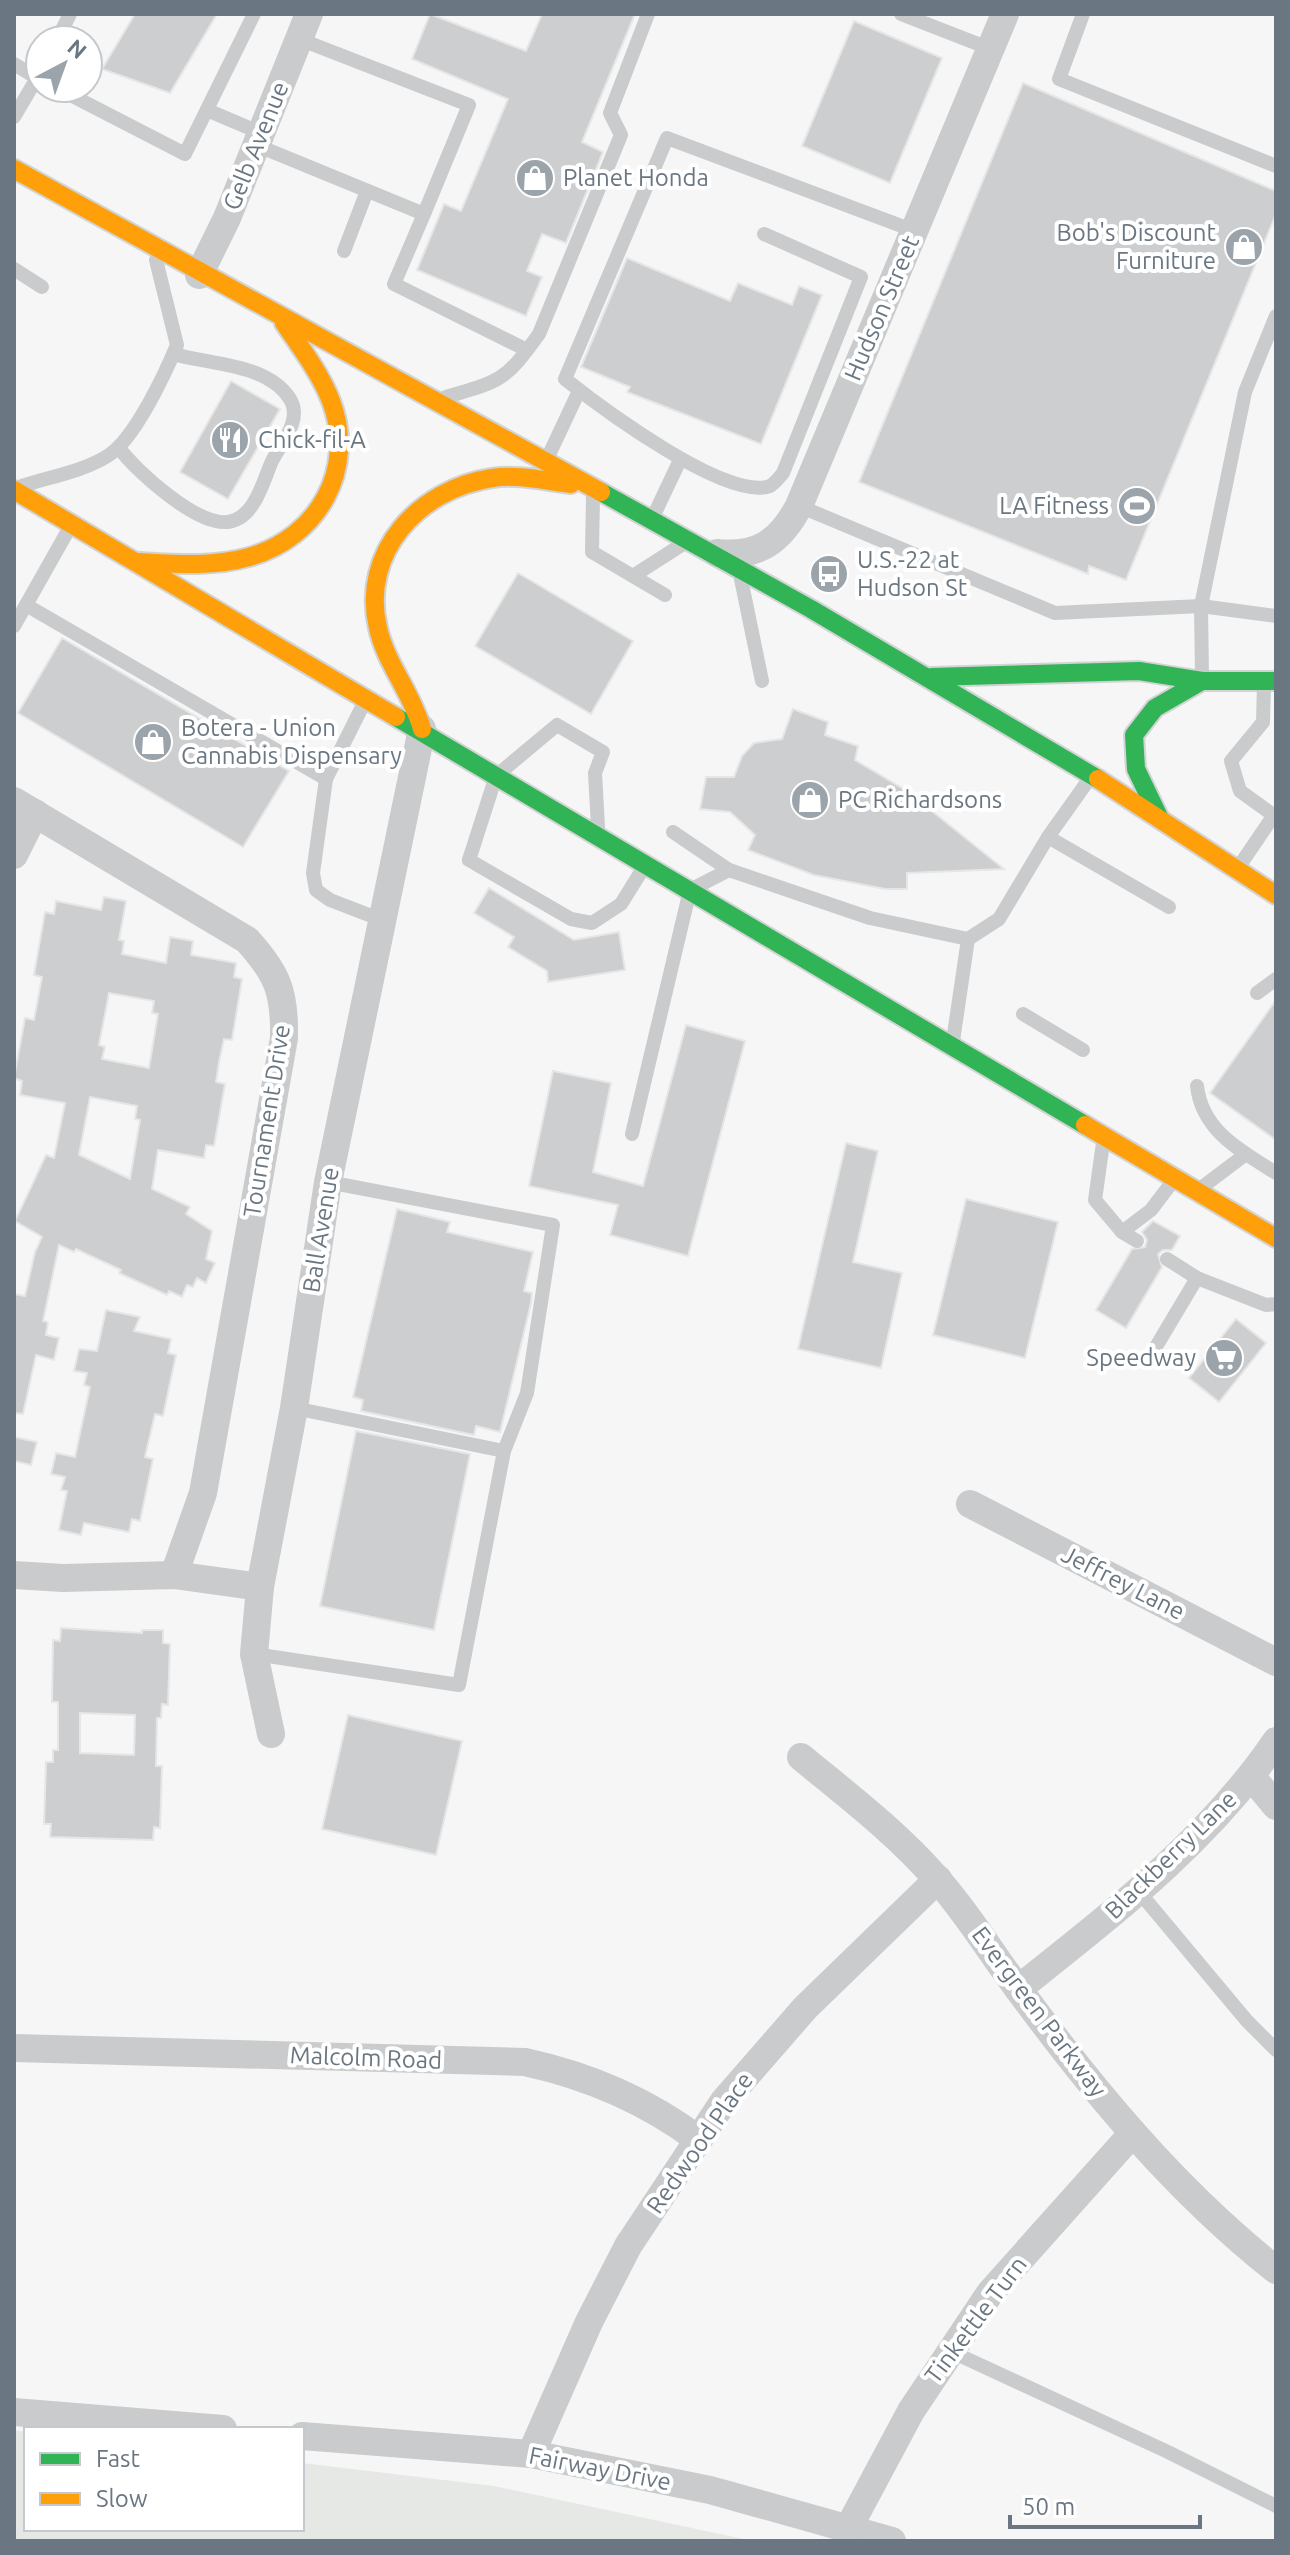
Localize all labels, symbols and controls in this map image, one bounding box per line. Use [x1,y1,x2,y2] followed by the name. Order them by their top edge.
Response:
[24,24,104,104] north arrow
[63,34,92,63] text: N
[218,78,293,214] street label: Gelb Avenue
[514,157,556,199] shop icon: Planet Honda
[563,164,709,191] place label: Planet Honda
[1056,219,1217,274] place label: Bob's Discount Furniture
[1223,226,1265,268] shop icon: Bob's Discount Furniture
[839,231,924,384] street label: Hudson Street
[209,419,251,461] restaurant icon: Chick-fil-A
[258,426,366,453] place label: Chick-fil-A
[1116,485,1158,527] sports icon: LA Fitness
[999,492,1109,519] place label: LA Fitness
[857,546,968,601] place label: U.S.-22 at Hudson St
[808,553,850,595] bus stop icon: U.S.-22 at Hudson St
[181,714,402,769] place label: Botera - Union Cannabis Dispensary
[132,721,174,763] shop icon: Botera - Union Cannabis Dispensary
[789,779,831,821] shop icon: PC Richardsons
[838,786,1002,813] place label: PC Richardsons
[238,1023,295,1219] street label: Tournament Drive
[297,1165,344,1295] street label: Ball Avenue
[1203,1337,1245,1379] supermarket icon: Speedway
[1086,1344,1196,1371] place label: Speedway
[1057,1540,1189,1625] street label: Jeffrey Lane
[1099,1785,1242,1924] street label: Blackberry Lane
[967,1921,1112,2102] street label: Evergreen Parkway
[289,2041,443,2074] street label: Malcolm Road
[641,2067,758,2218] street label: Redwood Place
[919,2251,1032,2388] street label: Tinkettle Turn
[24,2427,304,2531] legend
[527,2442,673,2496] street label: Fairway Drive
[96,2445,140,2472] text: Fast
[1010,2479,1200,2529] scale bar
[96,2485,148,2512] text: Slow
[1022,2493,1075,2520] text: 50 m

